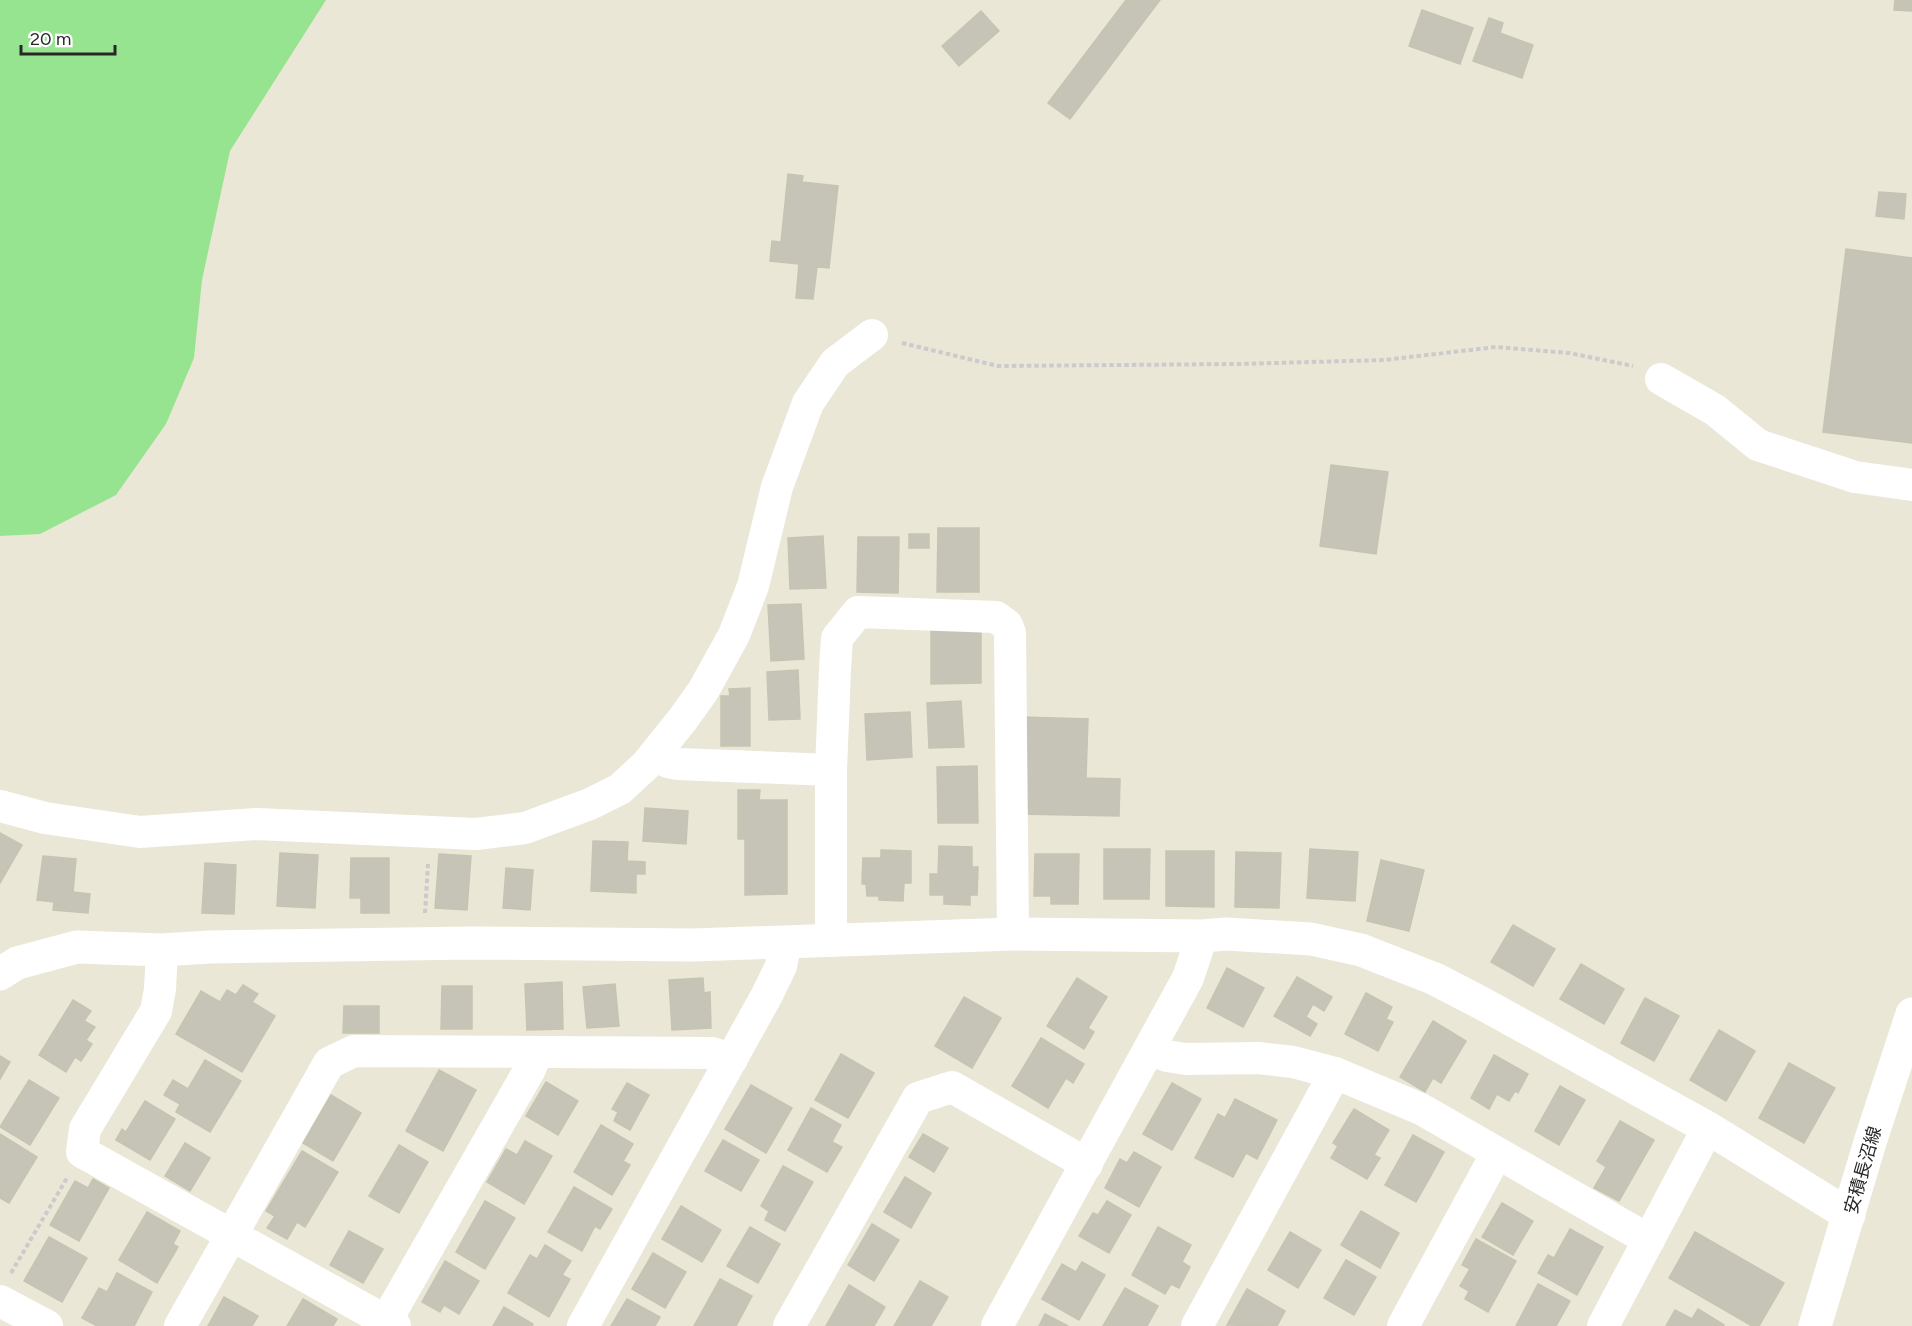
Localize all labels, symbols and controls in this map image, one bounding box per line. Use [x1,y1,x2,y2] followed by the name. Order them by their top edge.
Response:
[21,18,116,56] scale bar
[30,28,71,50] text: 20 m
[1840,1124,1886,1216] street label: 安積長沼線

